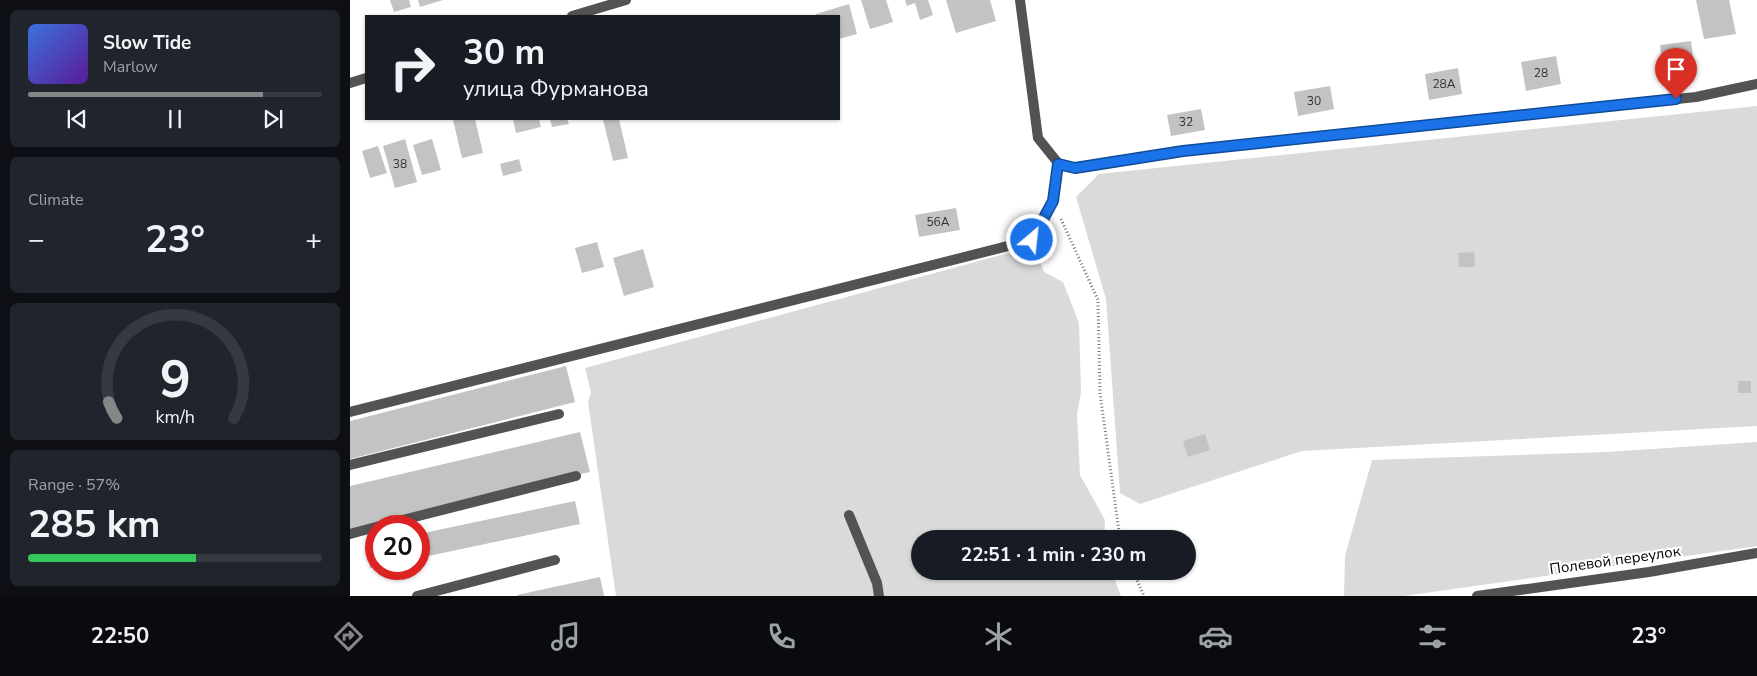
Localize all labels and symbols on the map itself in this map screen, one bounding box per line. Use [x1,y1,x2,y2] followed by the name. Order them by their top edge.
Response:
[1655,48,1697,99] pin
[1534,65,1548,81] house number: 28
[1432,76,1456,92] house number: 28А
[1307,93,1321,109] house number: 30
[1179,114,1193,130] house number: 32
[393,156,407,172] house number: 38
[1005,213,1057,265] position arrow
[926,214,950,230] house number: 56А
[365,515,430,580] speed limit sign: 20
[1548,541,1682,579] street label: Полевой переулок

